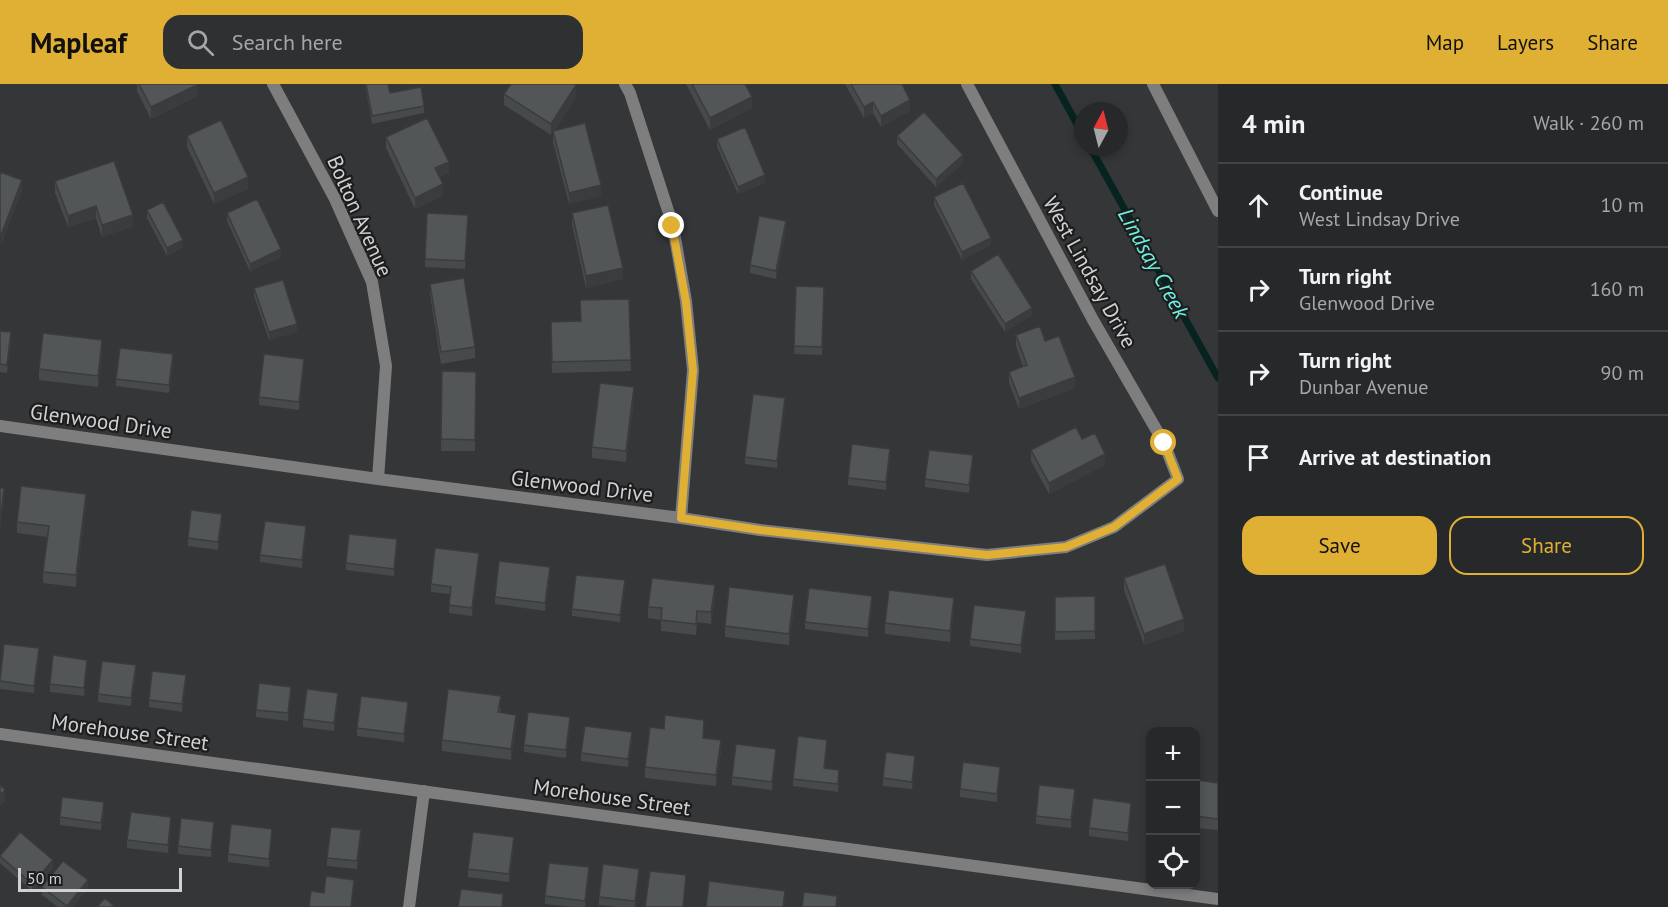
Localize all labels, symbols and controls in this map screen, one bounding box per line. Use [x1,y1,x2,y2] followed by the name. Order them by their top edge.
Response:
[163,15,583,69] search box
[30,24,127,61] text: Mapleaf
[184,26,217,59] icon: search
[232,28,343,56] text: Search here
[1426,29,1464,56] text: Map
[1497,29,1554,56] text: Layers
[1587,29,1638,56] text: Share
[1074,102,1128,156] north arrow
[1242,107,1305,140] text: 4 min
[1533,110,1644,136] text: Walk · 260 m
[321,151,399,281] street label: Bolton Avenue
[1299,178,1383,206] text: Continue
[1242,189,1275,222] icon: ahead
[1037,192,1143,352] street label: West Lindsay Drive
[1601,192,1644,218] text: 10 m
[1112,203,1196,324] water label: Lindsay Creek
[1299,206,1460,232] text: West Lindsay Drive
[658,212,684,238] route end
[1299,262,1391,290] text: Turn right
[1242,273,1275,306] icon: right
[1590,276,1644,302] text: 160 m
[1299,290,1435,316] text: Glenwood Drive
[1299,346,1391,374] text: Turn right
[1242,357,1275,390] icon: right
[1601,360,1644,386] text: 90 m
[1299,374,1428,400] text: Dunbar Avenue
[28,398,174,444] street label: Glenwood Drive
[1150,429,1176,455] route start
[1242,441,1275,474] icon: arrive
[1299,443,1491,471] text: Arrive at destination
[509,464,655,508] street label: Glenwood Drive
[1242,516,1437,575] button: Save
[1449,516,1644,575] button: Share
[50,708,210,756] street label: Morehouse Street
[1146,727,1200,889] map controls
[1146,727,1200,781] button: +
[532,773,692,821] street label: Morehouse Street
[1146,781,1200,835] button: −
[1146,835,1200,889] button: locate
[18,865,182,892] scale bar
[27,868,62,888] text: 50 m

